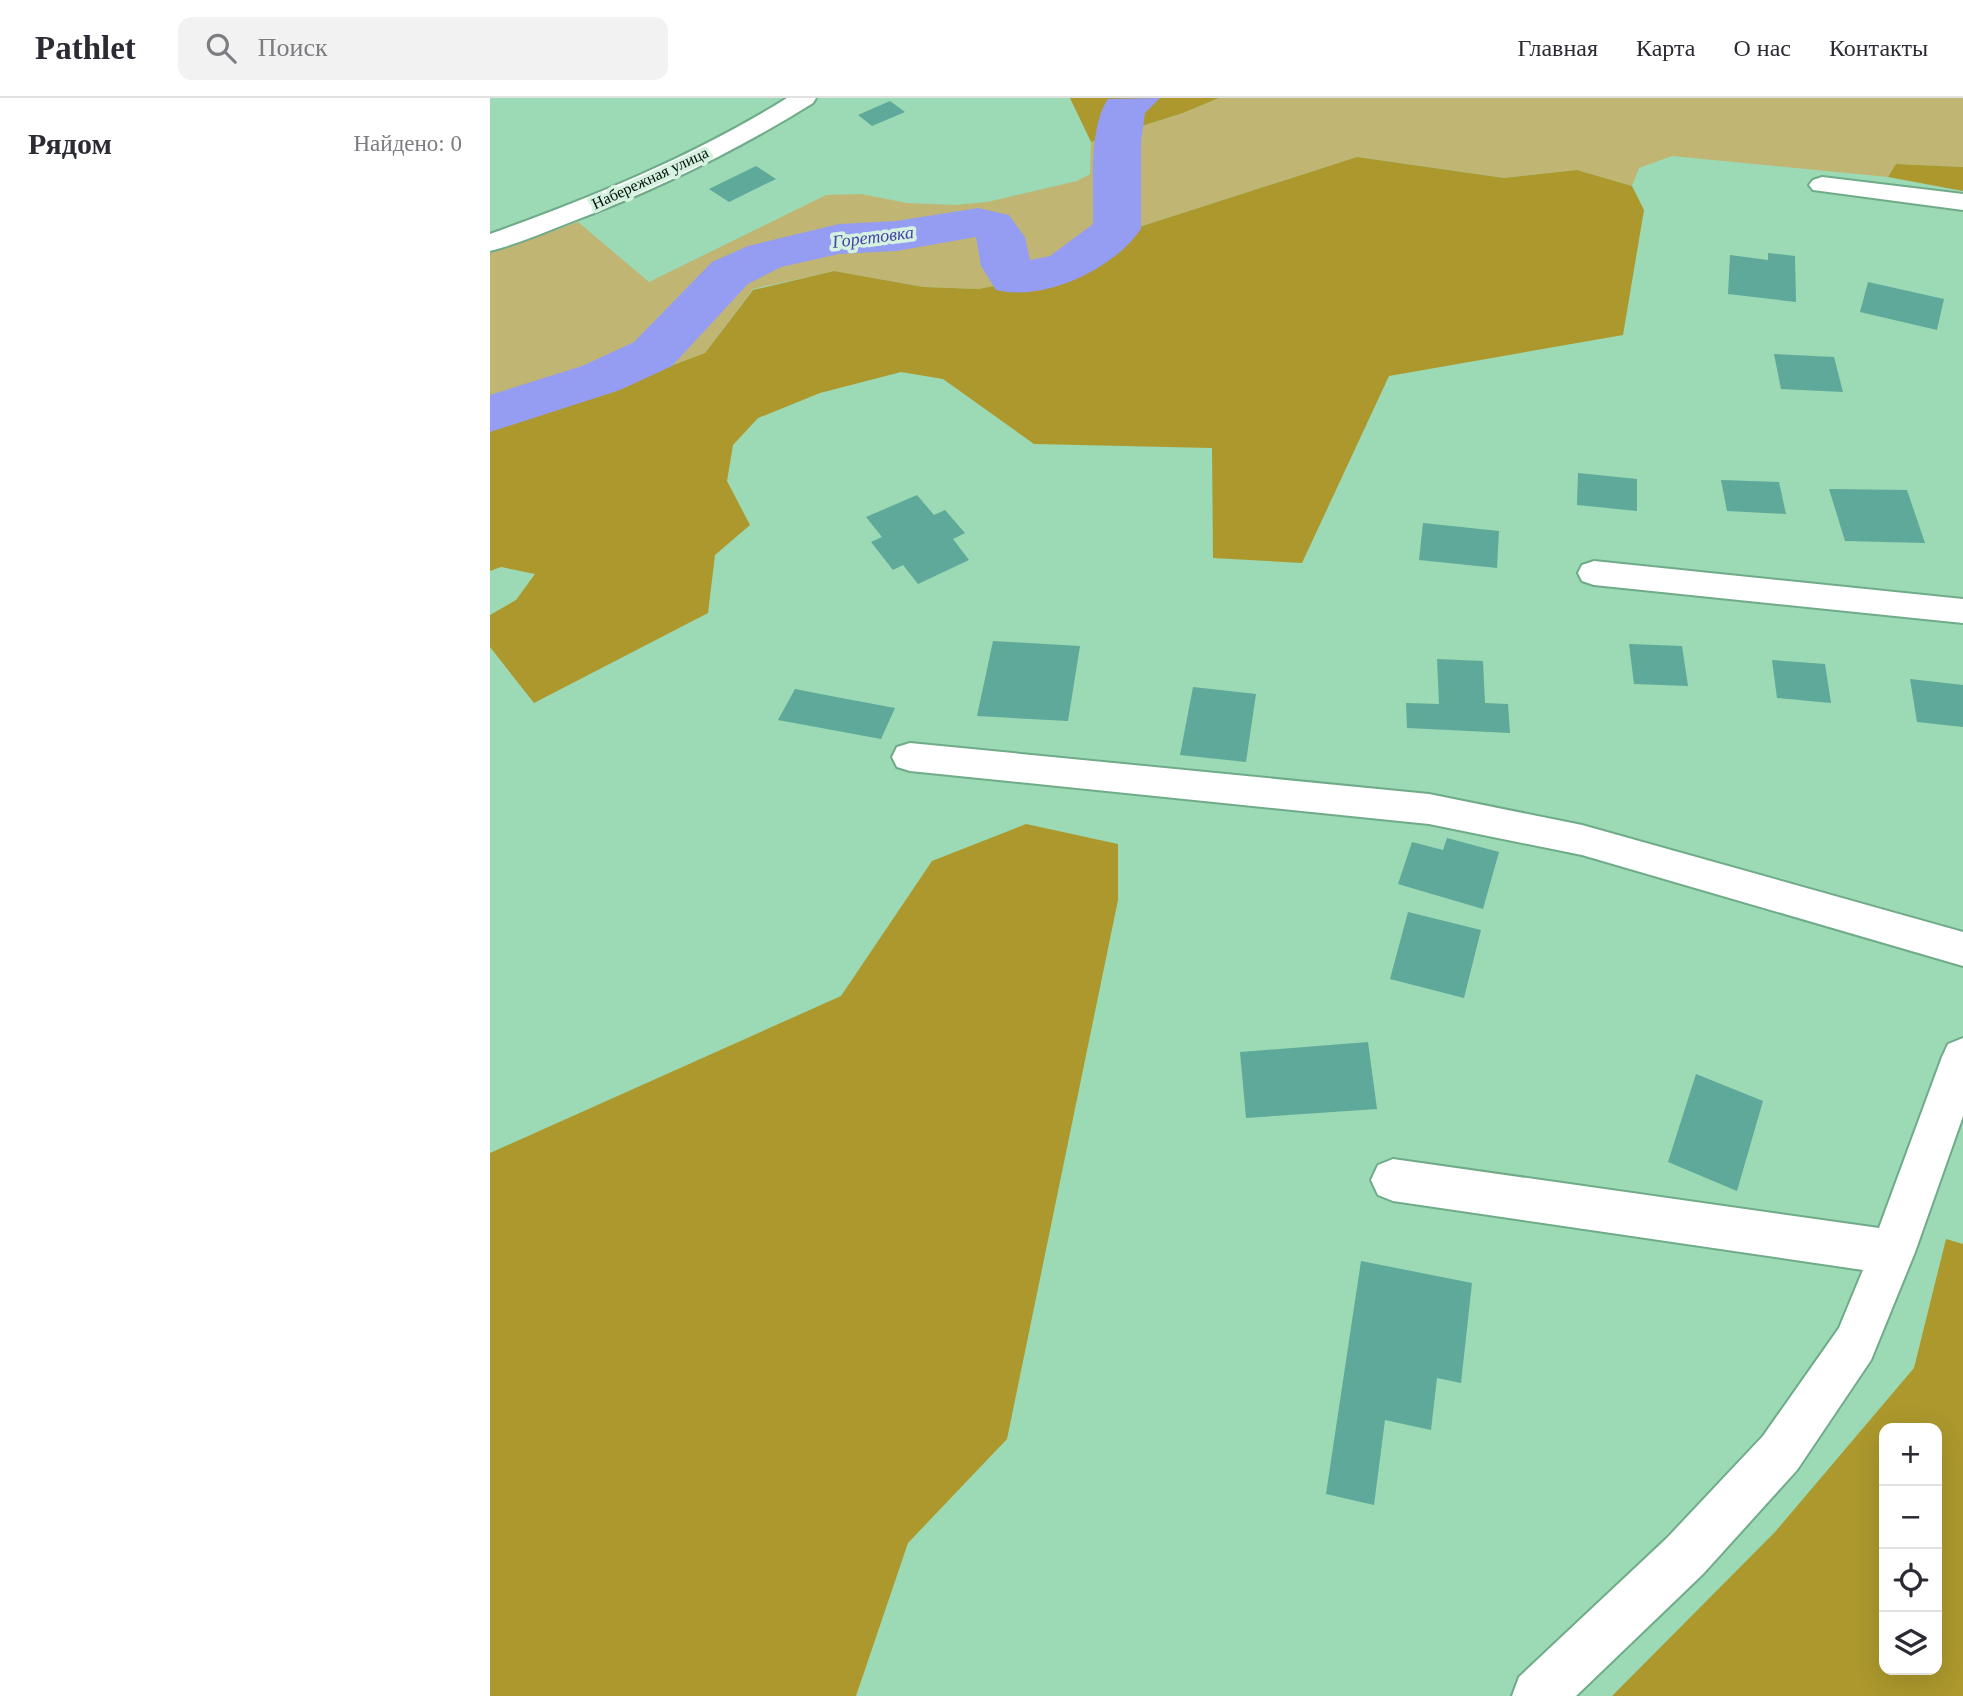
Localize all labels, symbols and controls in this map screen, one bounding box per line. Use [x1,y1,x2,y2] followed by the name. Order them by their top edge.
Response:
[178,17,668,80] search box
[202,29,240,67] icon: search
[35,30,136,66] text: Pathlet
[258,33,328,62] text: Поиск
[1517,35,1598,61] text: Главная
[1636,35,1695,61] text: Карта
[1733,35,1791,61] text: О нас
[1829,35,1928,61] text: Контакты
[28,127,112,160] text: Рядом
[354,131,462,156] text: Найдено: 0
[589,144,711,213] street label: Набережная улица
[830,222,915,252] water label: Горетовка
[1879,1423,1942,1675] map controls
[1879,1423,1942,1486] button: +
[1879,1486,1942,1549] button: −
[1879,1549,1942,1612] button: locate
[1879,1612,1942,1675] button: layers

